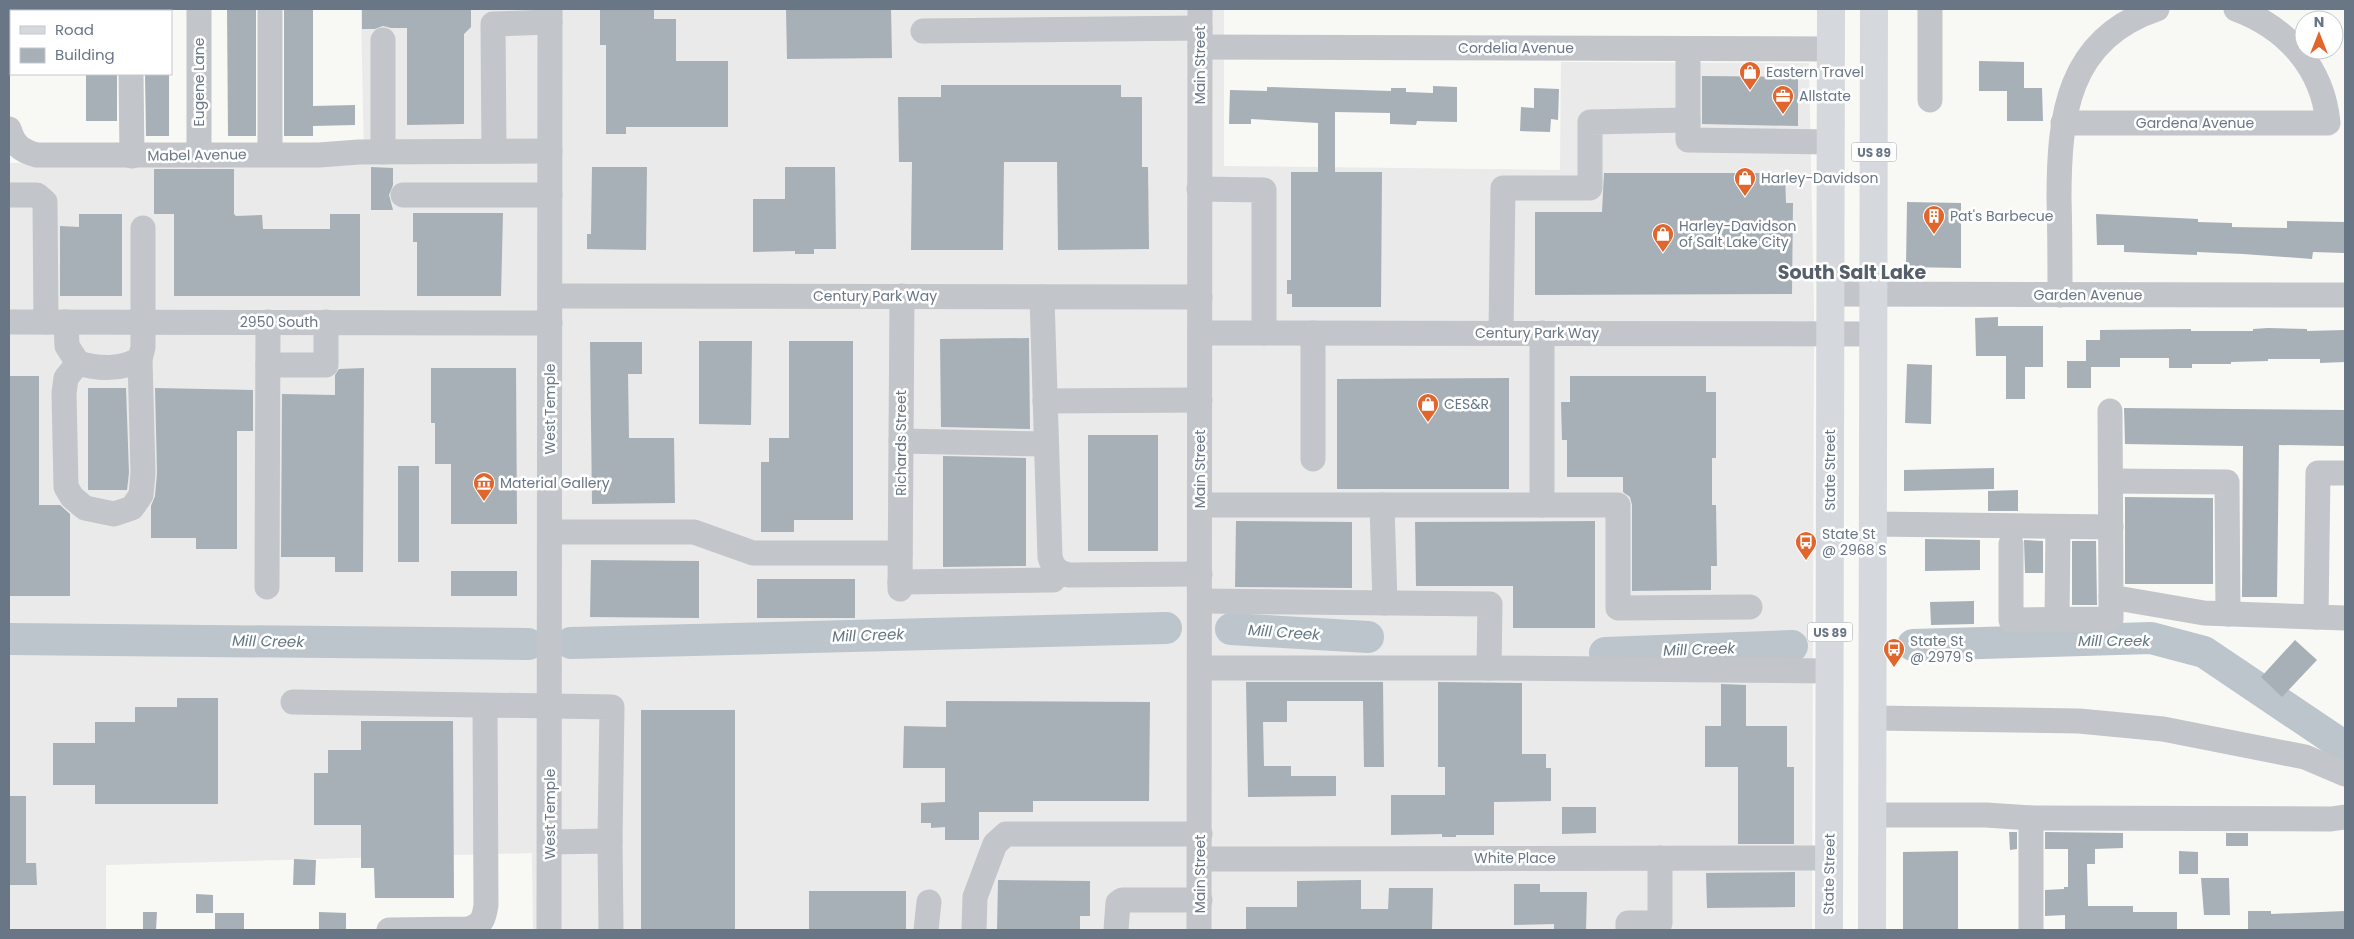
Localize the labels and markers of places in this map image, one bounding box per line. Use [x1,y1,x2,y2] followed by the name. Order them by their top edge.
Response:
[1738,60,1762,91] shop icon: Eastern Travel
[1766,62,1864,82] place label: Eastern Travel
[1771,84,1795,115] office icon: Allstate
[1799,86,1851,106] place label: Allstate
[1733,166,1757,197] shop icon: Harley-Davidson
[1761,168,1878,188] place label: Harley-Davidson
[1922,204,1946,235] building icon: Pat's Barbecue
[1950,206,2054,226] place label: Pat's Barbecue
[1679,216,1796,252] place label: Harley-Davidson of Salt Lake City
[1651,222,1675,253] shop icon: Harley-Davidson of Salt Lake City
[1416,392,1440,423] shop icon: CES&R
[1444,394,1489,414] place label: CES&R
[472,471,496,502] museum icon: Material Gallery
[500,473,610,493] place label: Material Gallery
[1822,524,1886,560] place label: State St @ 2968 S
[1794,530,1818,561] bus stop icon: State St @ 2968 S
[1910,631,1973,667] place label: State St @ 2979 S
[1882,637,1906,668] bus stop icon: State St @ 2979 S

